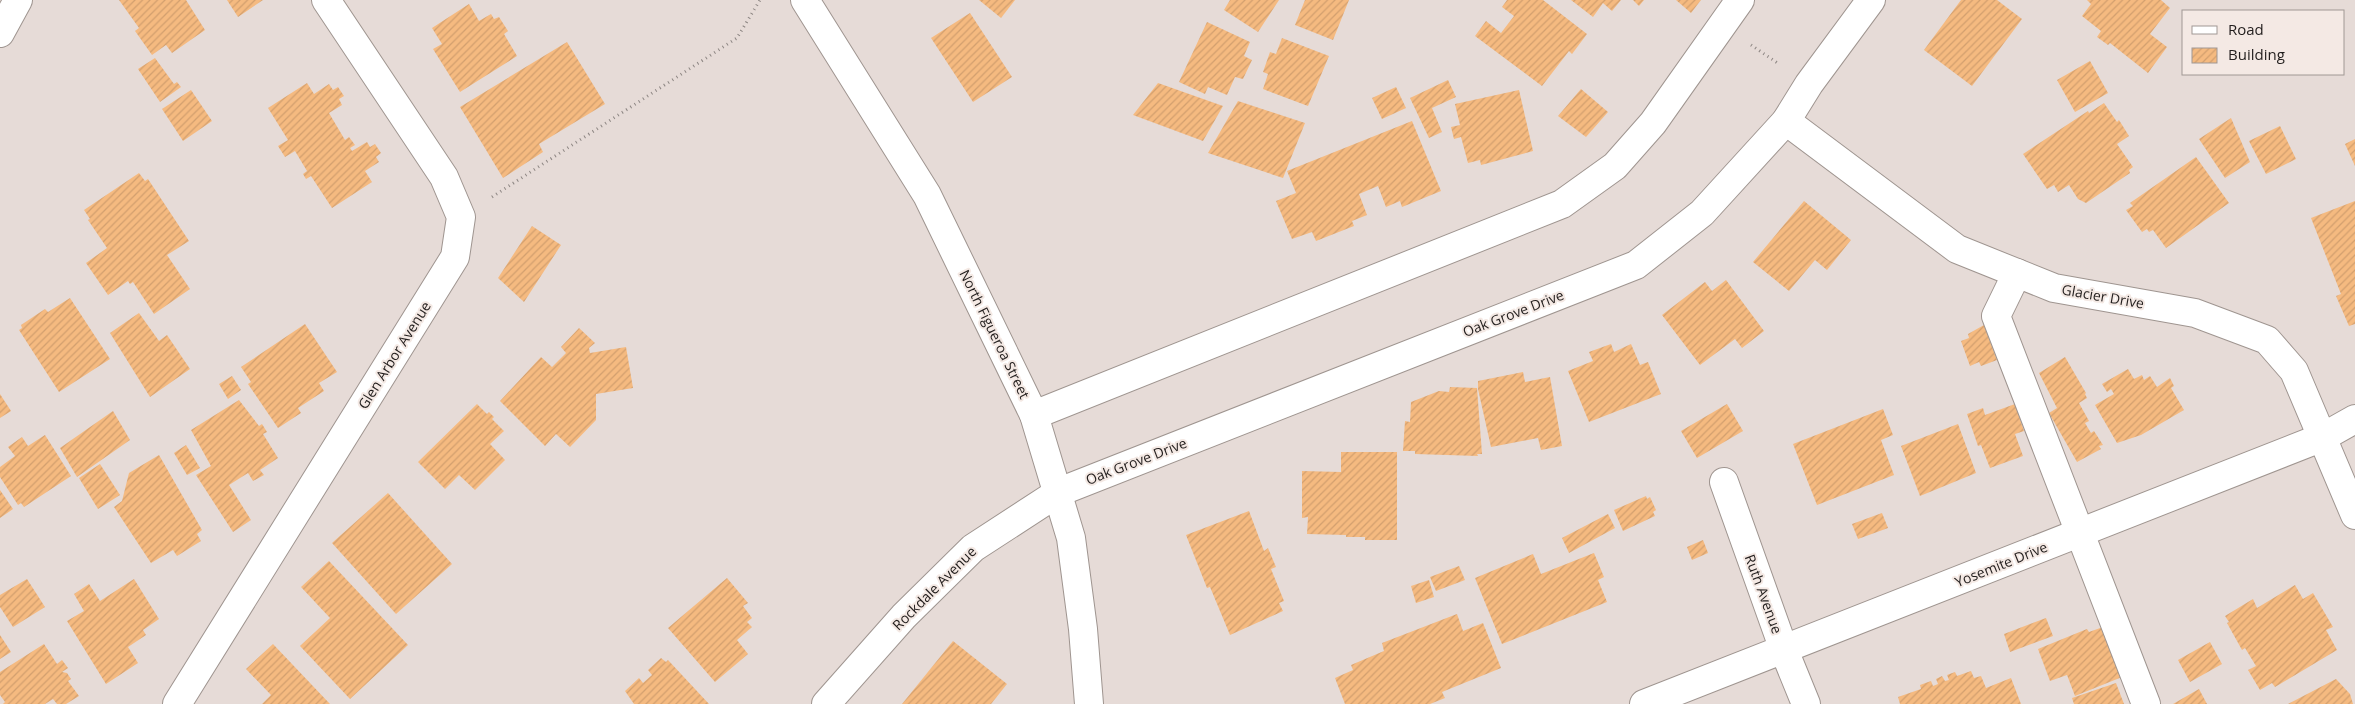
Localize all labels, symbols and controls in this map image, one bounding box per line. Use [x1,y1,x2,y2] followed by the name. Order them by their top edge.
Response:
[2182,10,2345,75] legend
[2228,19,2264,39] text: Road
[2228,44,2285,64] text: Building
[955,266,1035,402] street label: North Figueroa Street
[2060,279,2146,313] street label: Glacier Drive
[1460,285,1566,341] street label: Oak Grove Drive
[353,298,435,412] street label: Glen Arbor Avenue
[1083,433,1189,489] street label: Oak Grove Drive
[1952,537,2050,591] street label: Yosemite Drive
[888,542,980,634] street label: Rockdale Avenue
[1741,552,1787,636] street label: Ruth Avenue

